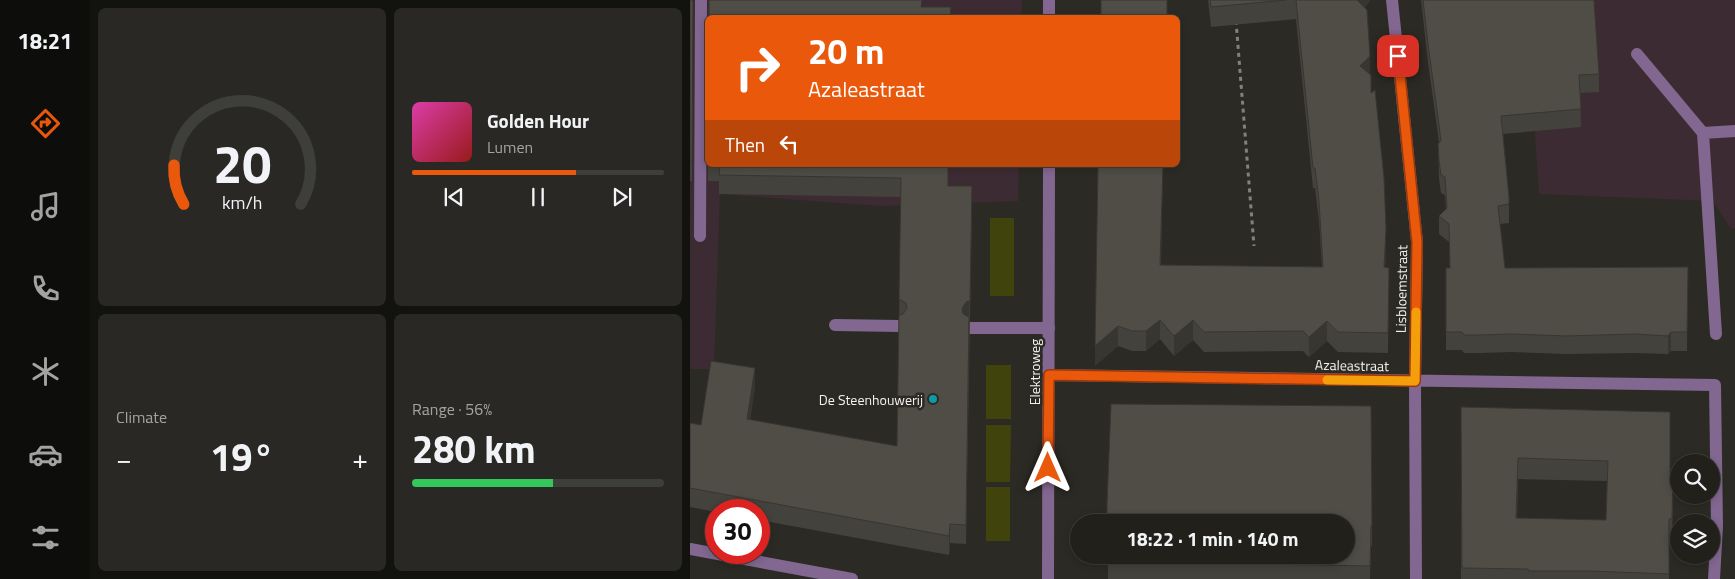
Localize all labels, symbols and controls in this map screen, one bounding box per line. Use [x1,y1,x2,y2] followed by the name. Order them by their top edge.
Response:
[18,24,72,58] text: 18:21
[808,24,884,78] text: 20 m
[725,35,790,100] icon: right
[1377,35,1419,77] pin
[1384,42,1412,70] icon: arrive
[808,72,925,106] text: Azaleastraat
[28,106,63,141] icon: directions
[487,106,589,135] text: Golden Hour
[213,124,271,203] text: 20
[725,130,765,159] text: Then
[775,130,803,158] icon: left
[487,135,533,159] text: Lumen
[440,183,468,211] icon: previous
[524,183,552,211] icon: pause
[608,183,636,211] icon: next
[28,189,63,224] icon: music
[222,189,262,216] text: km/h
[1390,245,1412,333] street label: Lisbloemstraat
[28,271,63,306] icon: phone
[1024,339,1045,405] street label: Elektroweg
[28,354,63,389] icon: climate
[1315,354,1389,376] street label: Azaleastraat
[819,389,923,410] place label: De Steenhouwerij
[927,393,939,405] marker: De Steenhouwerij
[412,397,492,421] text: Range · 56%
[116,405,167,429] text: Climate
[412,420,536,478] text: 280 km
[210,428,274,486] text: 19°
[28,437,63,472] icon: car
[116,437,132,480] text: −
[352,437,368,480] text: +
[1021,441,1073,493] position arrow
[1670,454,1720,564] map controls
[1670,454,1720,504] button: search
[705,499,770,564] speed limit sign: 30
[1670,514,1720,564] button: layers
[28,520,63,555] icon: filters
[1126,524,1299,553] text: 18:22 · 1 min · 140 m

